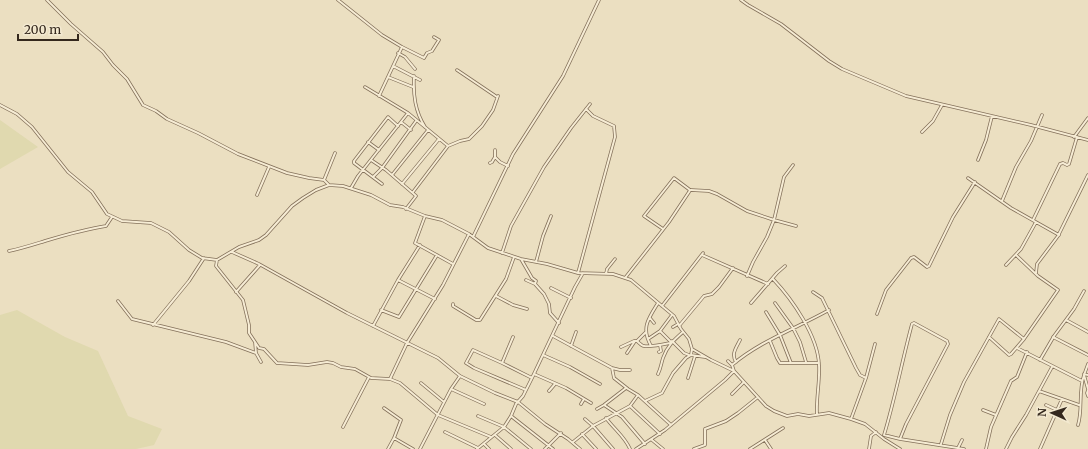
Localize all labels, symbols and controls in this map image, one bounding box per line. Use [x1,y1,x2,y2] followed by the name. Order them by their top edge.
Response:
[18,16,78,42] scale bar
[24,22,61,37] text: 200 m
[1032,393,1072,433] north arrow
[1035,407,1049,417] text: N

